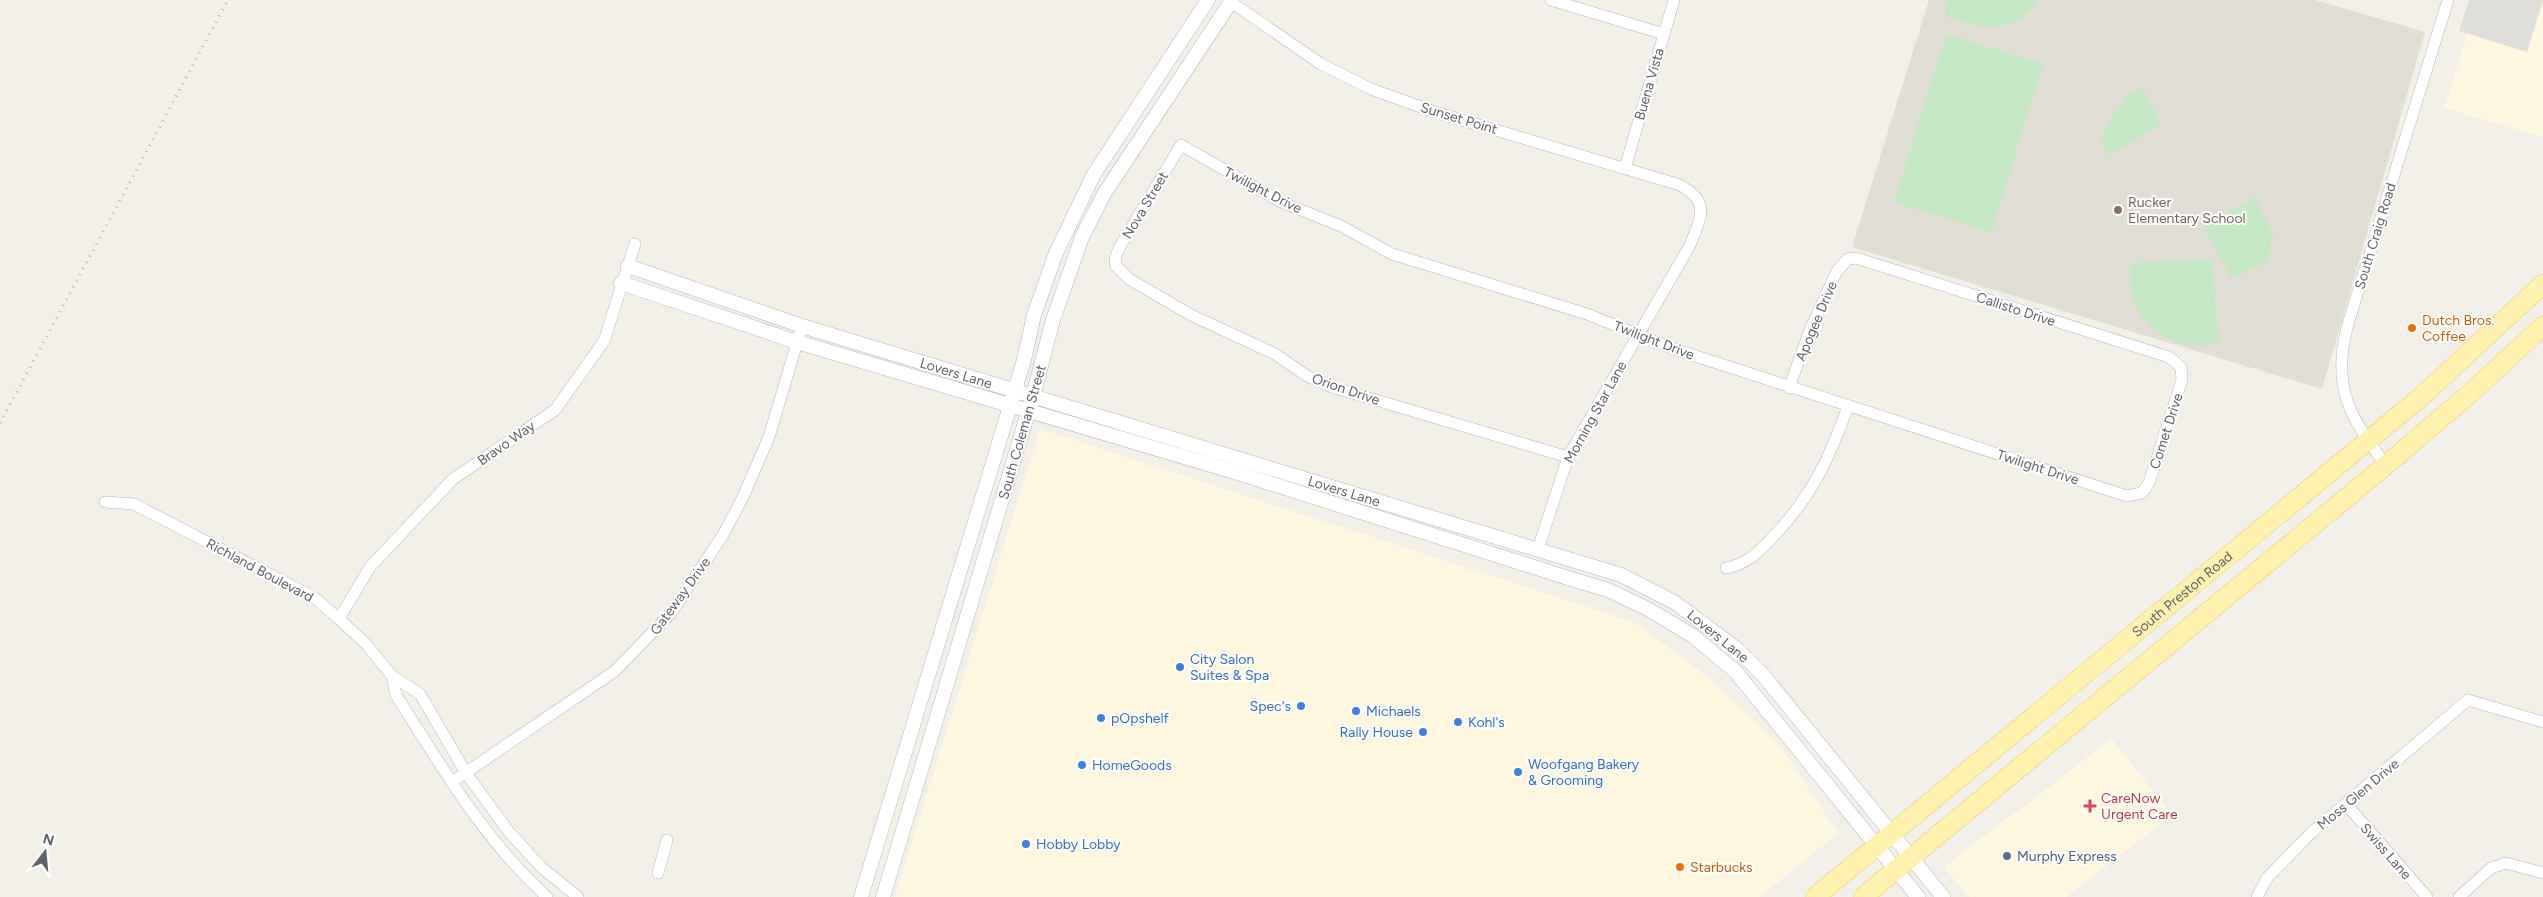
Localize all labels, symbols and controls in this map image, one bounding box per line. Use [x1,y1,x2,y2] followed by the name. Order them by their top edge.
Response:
[1631,46,1668,122] street label: Buena Vista
[1418,99,1499,138] street label: Sunset Point
[1221,164,1305,218] street label: Twilight Drive
[1119,168,1172,242] street label: Nova Street
[2351,181,2400,291] street label: South Craig Road
[2128,194,2246,227] place label: Rucker Elementary School
[2112,204,2124,216] marker: Rucker Elementary School
[1792,278,1841,364] street label: Apogee Drive
[1974,289,2058,330] street label: Callisto Drive
[2422,312,2494,345] place label: Dutch Bros. Coffee
[1611,317,1697,364] street label: Twilight Drive
[2406,322,2418,334] marker: Dutch Bros. Coffee
[918,354,994,393] street label: Lovers Lane
[1560,358,1631,466] street label: Morning Star Lane
[995,363,1050,502] street label: South Coleman Street
[1310,370,1382,409] street label: Orion Drive
[2146,391,2187,471] street label: Comet Drive
[474,417,539,469] street label: Bravo Way
[1995,446,2081,489] street label: Twilight Drive
[1306,472,1382,511] street label: Lovers Lane
[203,535,316,606] street label: Richland Boulevard
[2129,548,2236,641] street label: South Preston Road
[647,554,714,638] street label: Gateway Drive
[1683,606,1752,667] street label: Lovers Lane
[1190,651,1269,684] place label: City Salon Suites & Spa
[1174,661,1186,673] marker: City Salon Suites & Spa
[1250,698,1291,715] place label: Spec's
[1295,700,1307,712] marker: Spec's
[1366,703,1421,720] place label: Michaels
[1350,705,1362,717] marker: Michaels
[1111,710,1169,727] place label: pOpshelf
[1095,712,1107,724] marker: pOpshelf
[1468,714,1505,731] place label: Kohl's
[1452,716,1464,728] marker: Kohl's
[1340,724,1413,741] place label: Rally House
[1417,726,1429,738] marker: Rally House
[2314,755,2403,834] street label: Moss Glen Drive
[1528,756,1640,789] place label: Woofgang Bakery & Grooming
[1092,757,1172,774] place label: HomeGoods
[1076,759,1088,771] marker: HomeGoods
[1512,766,1524,778] marker: Woofgang Bakery & Grooming
[2101,790,2178,823] place label: CareNow Urgent Care
[2083,799,2097,813] marker: CareNow Urgent Care
[2357,820,2415,883] street label: Swiss Lane
[20,827,70,877] north arrow
[41,830,56,850] text: N
[1036,836,1121,853] place label: Hobby Lobby
[1020,838,1032,850] marker: Hobby Lobby
[2017,848,2117,865] place label: Murphy Express
[2001,850,2013,862] marker: Murphy Express
[1690,859,1753,876] place label: Starbucks
[1674,861,1686,873] marker: Starbucks

